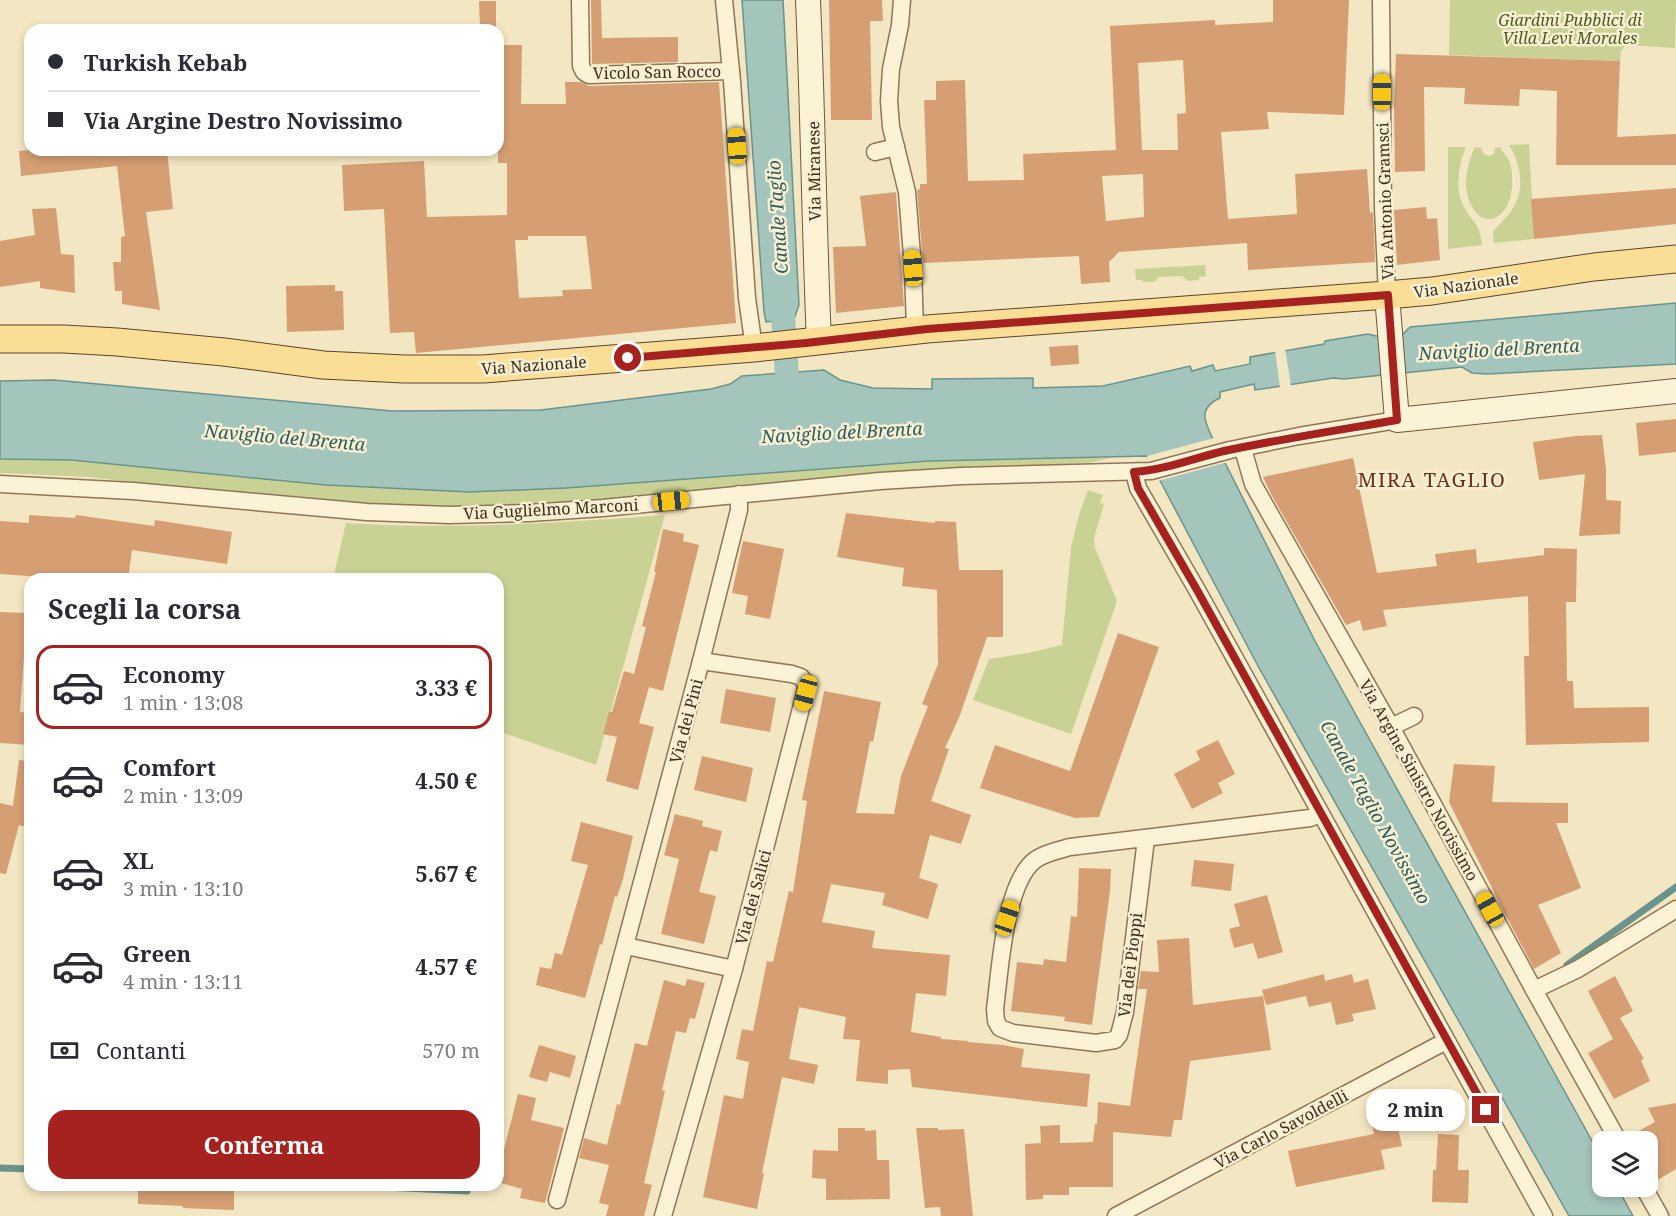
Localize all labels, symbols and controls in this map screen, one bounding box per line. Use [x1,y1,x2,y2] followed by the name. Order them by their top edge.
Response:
[1498,9,1642,49] park label: Giardini Pubblici di Villa Levi Morales
[84,47,247,77] text: Turkish Kebab
[593,60,721,84] street label: Vicolo San Rocco
[1373,74,1391,110] car
[84,105,403,135] text: Via Argine Destro Novissimo
[802,121,826,221] street label: Via Miranese
[1371,122,1399,280] street label: Via Antonio Gramsci
[727,127,747,165] car
[761,159,793,275] water label: Canale Taglio
[902,249,924,287] car
[1412,267,1520,303] street label: Via Nazionale
[1417,333,1581,365] water label: Naviglio del Brenta
[614,344,641,371] route start
[481,350,587,380] street label: Via Nazionale
[760,416,924,448] water label: Naviglio del Brenta
[203,418,367,456] water label: Naviglio del Brenta
[1358,466,1506,493] district label: MIRA TAGLIO
[652,490,690,512] car
[463,493,639,525] street label: Via Guglielmo Marconi
[48,590,241,627] text: Scegli la corsa
[123,659,225,689] text: Economy
[51,660,105,714] icon: car
[415,672,477,702] text: 3.33 €
[793,673,819,713] car
[1354,675,1484,885] street label: Via Argine Sinistro Novissimo
[664,676,708,766] street label: Via dei Pini
[123,689,243,716] text: 1 min · 13:08
[1315,716,1437,908] water label: Canale Taglio Novissimo
[123,752,216,782] text: Comfort
[51,753,105,807] icon: car
[415,765,477,795] text: 4.50 €
[123,782,243,809] text: 2 min · 13:09
[123,845,154,875] text: XL
[51,846,105,900] icon: car
[730,847,776,947] street label: Via dei Salici
[415,858,477,888] text: 5.67 €
[123,875,243,902] text: 3 min · 13:10
[1473,889,1507,929] car
[993,898,1021,938] car
[1113,911,1147,1019] street label: Via dei Pioppi
[123,938,191,968] text: Green
[51,939,105,993] icon: car
[415,951,477,981] text: 4.57 €
[123,968,243,995] text: 4 min · 13:11
[48,1034,81,1067] icon: cash
[96,1035,186,1065] text: Contanti
[422,1037,480,1064] text: 570 m
[1210,1084,1352,1174] street label: Via Carlo Savoldelli
[1366,1089,1465,1131] callout: 2 min
[1387,1096,1444,1123] text: 2 min
[1472,1096,1499,1123] route end
[48,1110,480,1179] button: Conferma
[1592,1131,1658,1197] map controls
[1592,1131,1658,1197] button: layers

